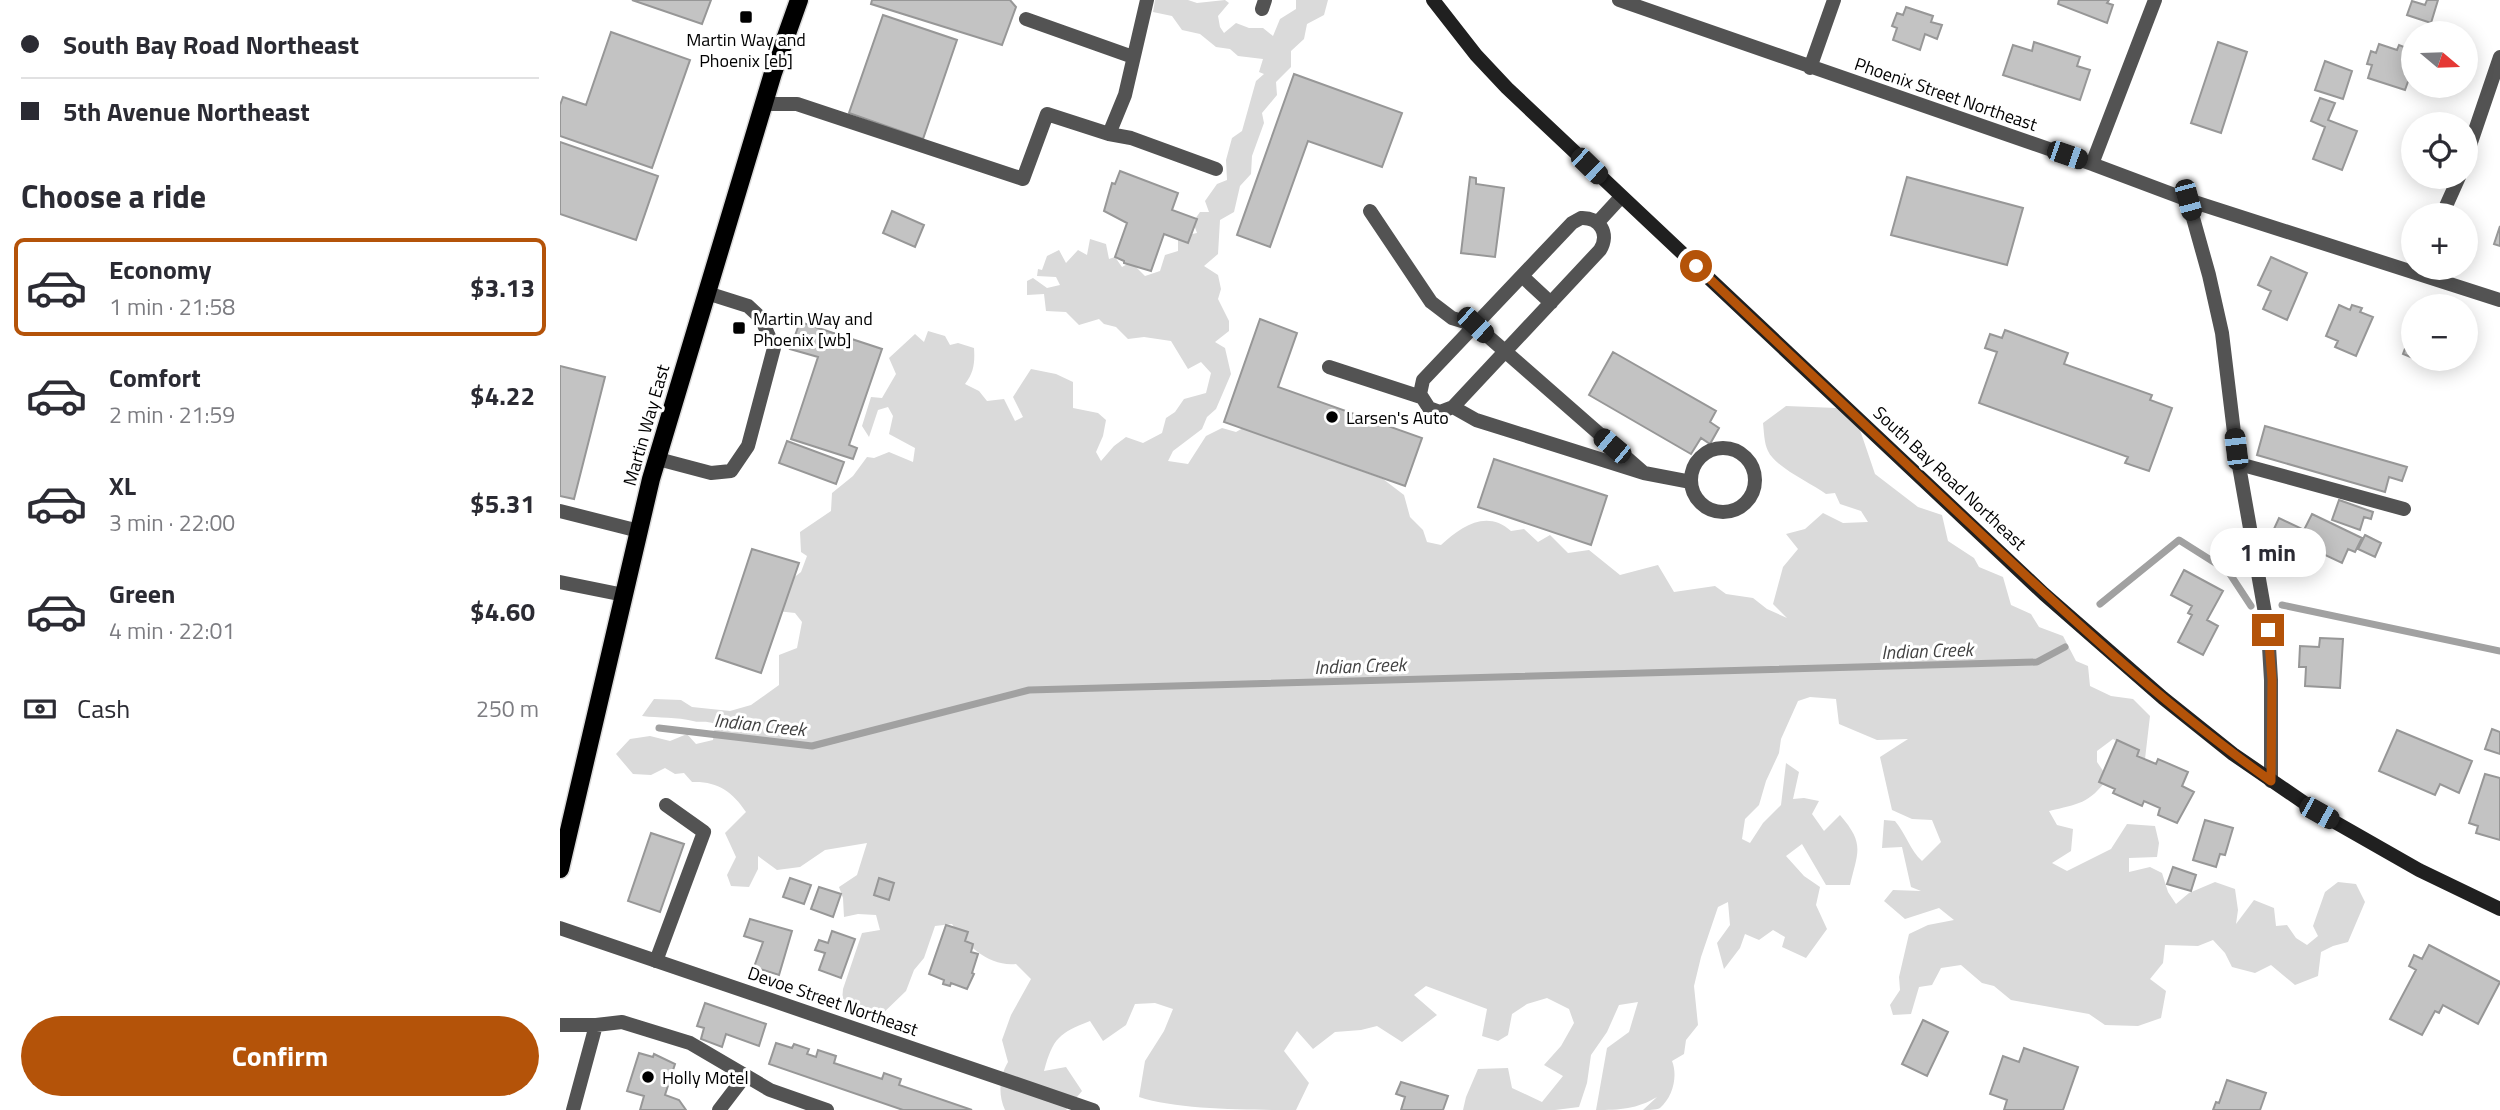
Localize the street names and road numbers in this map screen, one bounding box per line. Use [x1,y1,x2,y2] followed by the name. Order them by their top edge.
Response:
[1851,50,2042,138] street label: Phoenix Street Northeast
[616,360,676,489] street label: Martin Way East
[1867,400,2033,557] street label: South Bay Road Northeast
[744,959,922,1043] street label: Devoe Street Northeast

